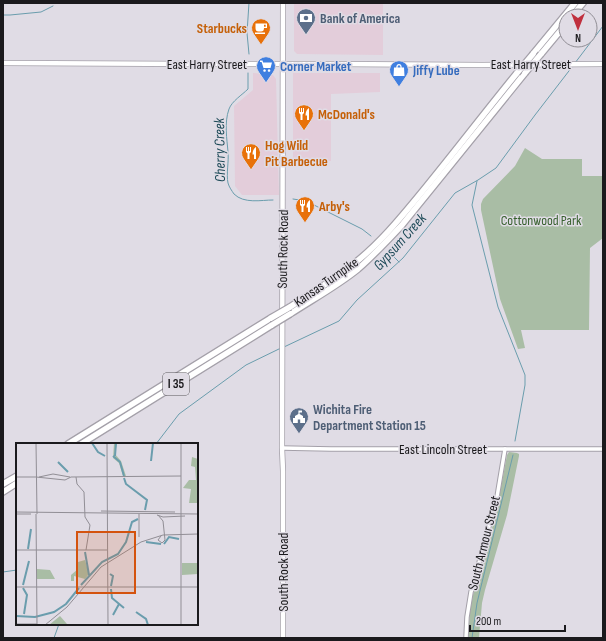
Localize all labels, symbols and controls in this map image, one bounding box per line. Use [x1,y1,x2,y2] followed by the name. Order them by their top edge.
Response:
[295,7,317,35] bank icon: Bank of America
[558,8,598,48] north arrow
[320,10,400,27] place label: Bank of America
[250,17,272,45] cafe icon: Starbucks
[197,20,247,37] place label: Starbucks
[575,31,581,44] text: N
[255,55,277,83] supermarket icon: Corner Market
[167,56,247,73] street label: East Harry Street
[491,56,571,73] street label: East Harry Street
[280,58,352,75] place label: Corner Market
[388,59,410,87] shop icon: Jiffy Lube
[412,62,460,79] place label: Jiffy Lube
[293,103,315,131] restaurant icon: McDonald's
[318,106,375,123] place label: McDonald's
[210,117,230,182] water label: Cherry Creek
[265,137,328,170] place label: Hog Wild Pit Barbecue
[240,142,262,170] restaurant icon: Hog Wild Pit Barbecue
[294,195,316,223] restaurant icon: Arby's
[318,198,350,215] place label: Arby's
[274,209,292,289] street label: South Rock Road
[369,209,431,275] water label: Gypsum Creek
[501,212,582,229] park label: Cottonwood Park
[290,254,362,310] street label: Kansas Turnpike
[163,373,189,395] road number: I 35
[313,401,426,434] place label: Wichita Fire Department Station 15
[288,406,310,434] public building icon: Wichita Fire Department Station 15
[399,441,487,458] street label: East Lincoln Street
[16,443,198,625] inset map
[464,494,504,592] street label: South Armour Street
[275,532,292,611] street label: South Rock Road
[470,607,565,633] scale bar
[476,614,502,629] text: 200 m

